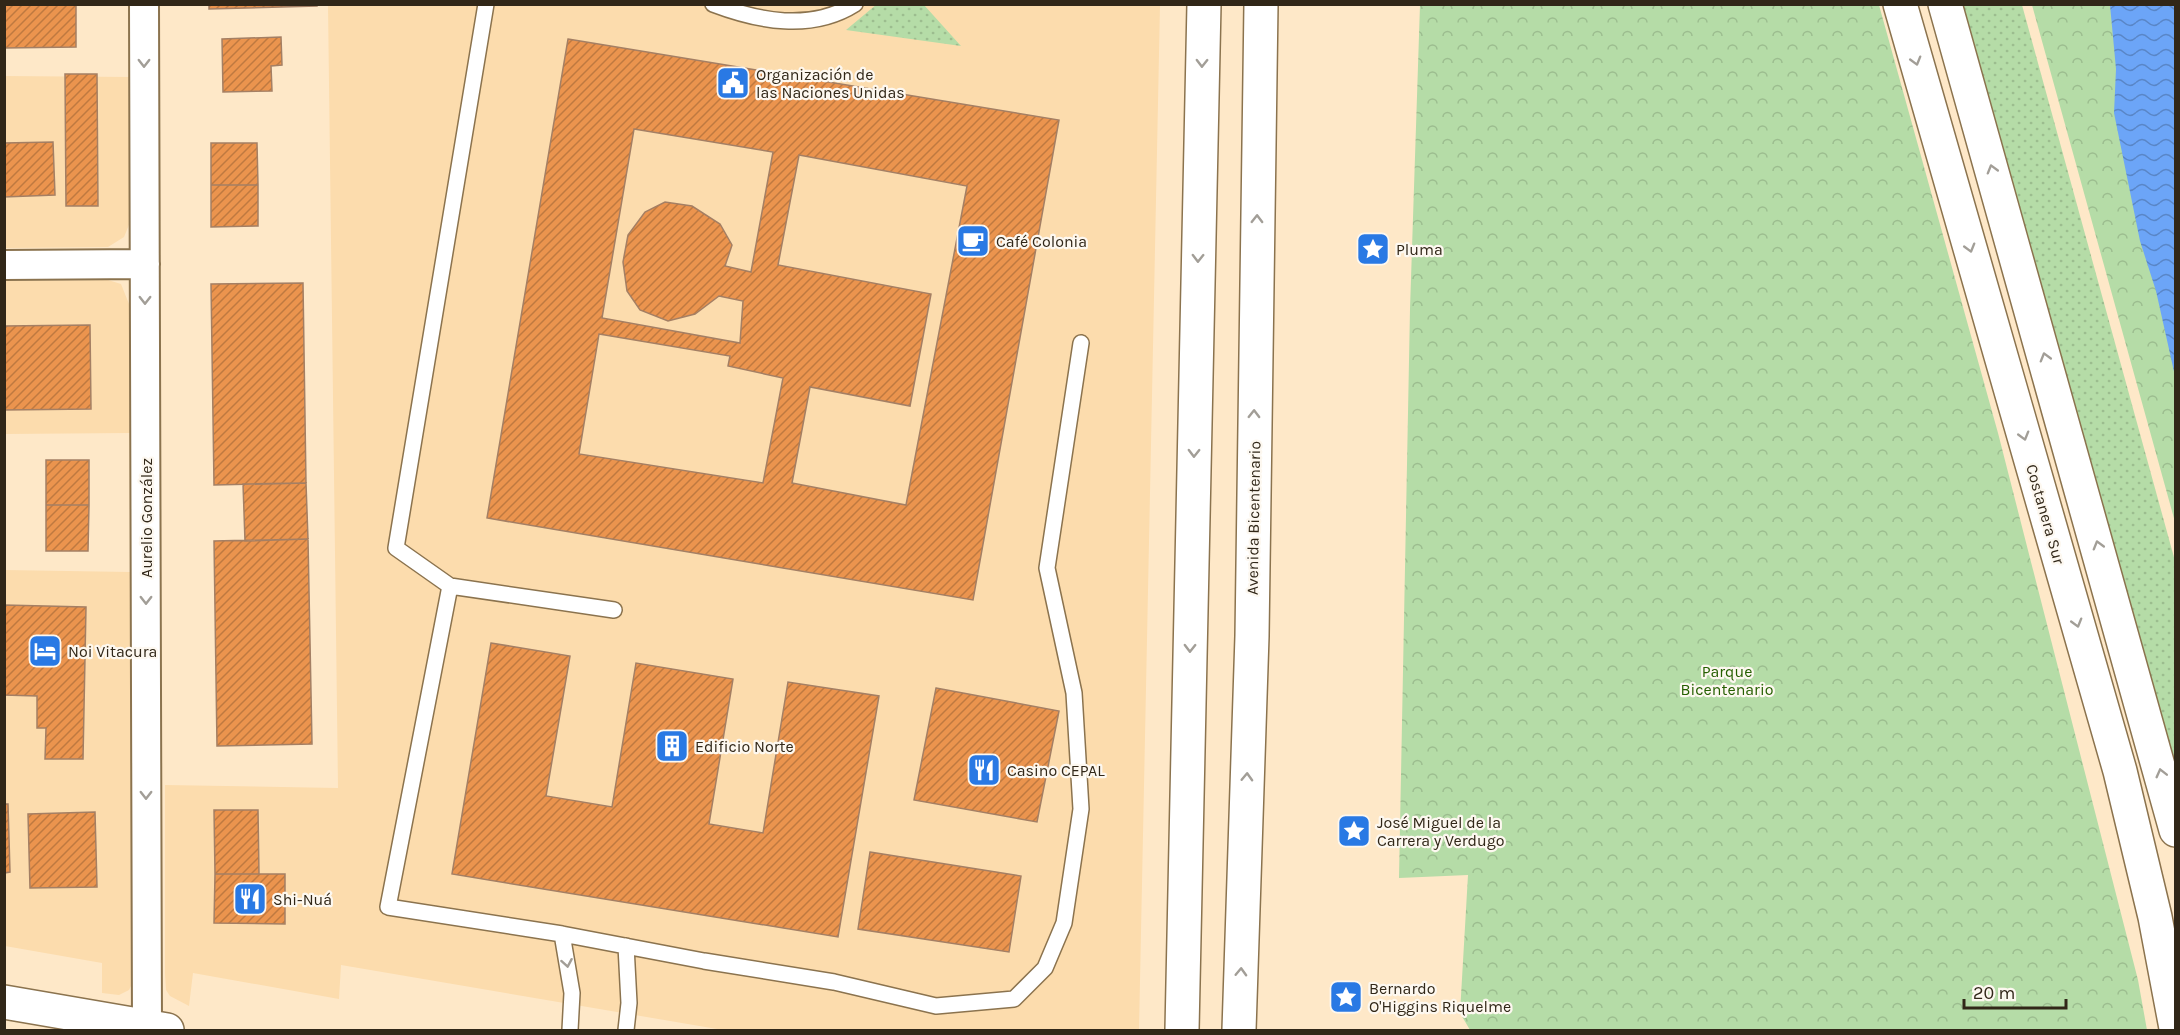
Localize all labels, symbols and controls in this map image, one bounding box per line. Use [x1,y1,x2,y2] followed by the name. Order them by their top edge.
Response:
[1909,55,1921,66] one-way arrow
[138,58,150,67] one-way arrow
[1196,58,1209,67] one-way arrow
[715,65,751,101] public building icon: Organización de las Naciones Unidas
[756,65,905,102] place label: Organización de las Naciones Unidas
[1987,165,1999,175] one-way arrow
[1251,215,1263,224] one-way arrow
[955,223,991,259] cafe icon: Café Colonia
[1355,231,1391,267] place icon: Pluma
[996,232,1087,251] place label: Café Colonia
[1396,240,1443,259] place label: Pluma
[1963,242,1975,253] one-way arrow
[1192,253,1204,262] one-way arrow
[139,295,151,304] one-way arrow
[2040,352,2052,363] one-way arrow
[1248,410,1260,419] one-way arrow
[2016,430,2029,440] one-way arrow
[1243,441,1264,595] street label: Avenida Bicentenario
[1188,448,1200,457] one-way arrow
[137,458,156,578] street label: Aurelio González
[2022,462,2069,567] street label: Costanera Sur
[2092,540,2105,550] one-way arrow
[140,595,152,604] one-way arrow
[2070,617,2082,628] one-way arrow
[27,633,63,669] hotel icon: Noi Vitacura
[68,642,157,661] place label: Noi Vitacura
[1184,643,1196,652] one-way arrow
[1681,662,1773,699] park label: Parque Bicentenario
[654,728,690,764] building icon: Edificio Norte
[695,737,794,756] place label: Edificio Norte
[966,752,1002,788] restaurant icon: Casino CEPAL
[1007,761,1105,780] place label: Casino CEPAL
[2156,768,2168,779] one-way arrow
[1241,773,1253,782] one-way arrow
[140,790,152,799] one-way arrow
[1336,813,1372,849] place icon: José Miguel de la Carrera y Verdugo
[1377,813,1504,850] place label: José Miguel de la Carrera y Verdugo
[232,881,268,917] restaurant icon: Shi-Nuá
[273,890,332,909] place label: Shi-Nuá
[560,958,573,968] one-way arrow
[1235,968,1247,977] one-way arrow
[1964,972,2066,1010] scale bar
[1328,979,1364,1015] place icon: Bernardo O'Higgins Riquelme
[1369,979,1511,1016] place label: Bernardo O'Higgins Riquelme
[1973,982,2015,1004] text: 20 m

